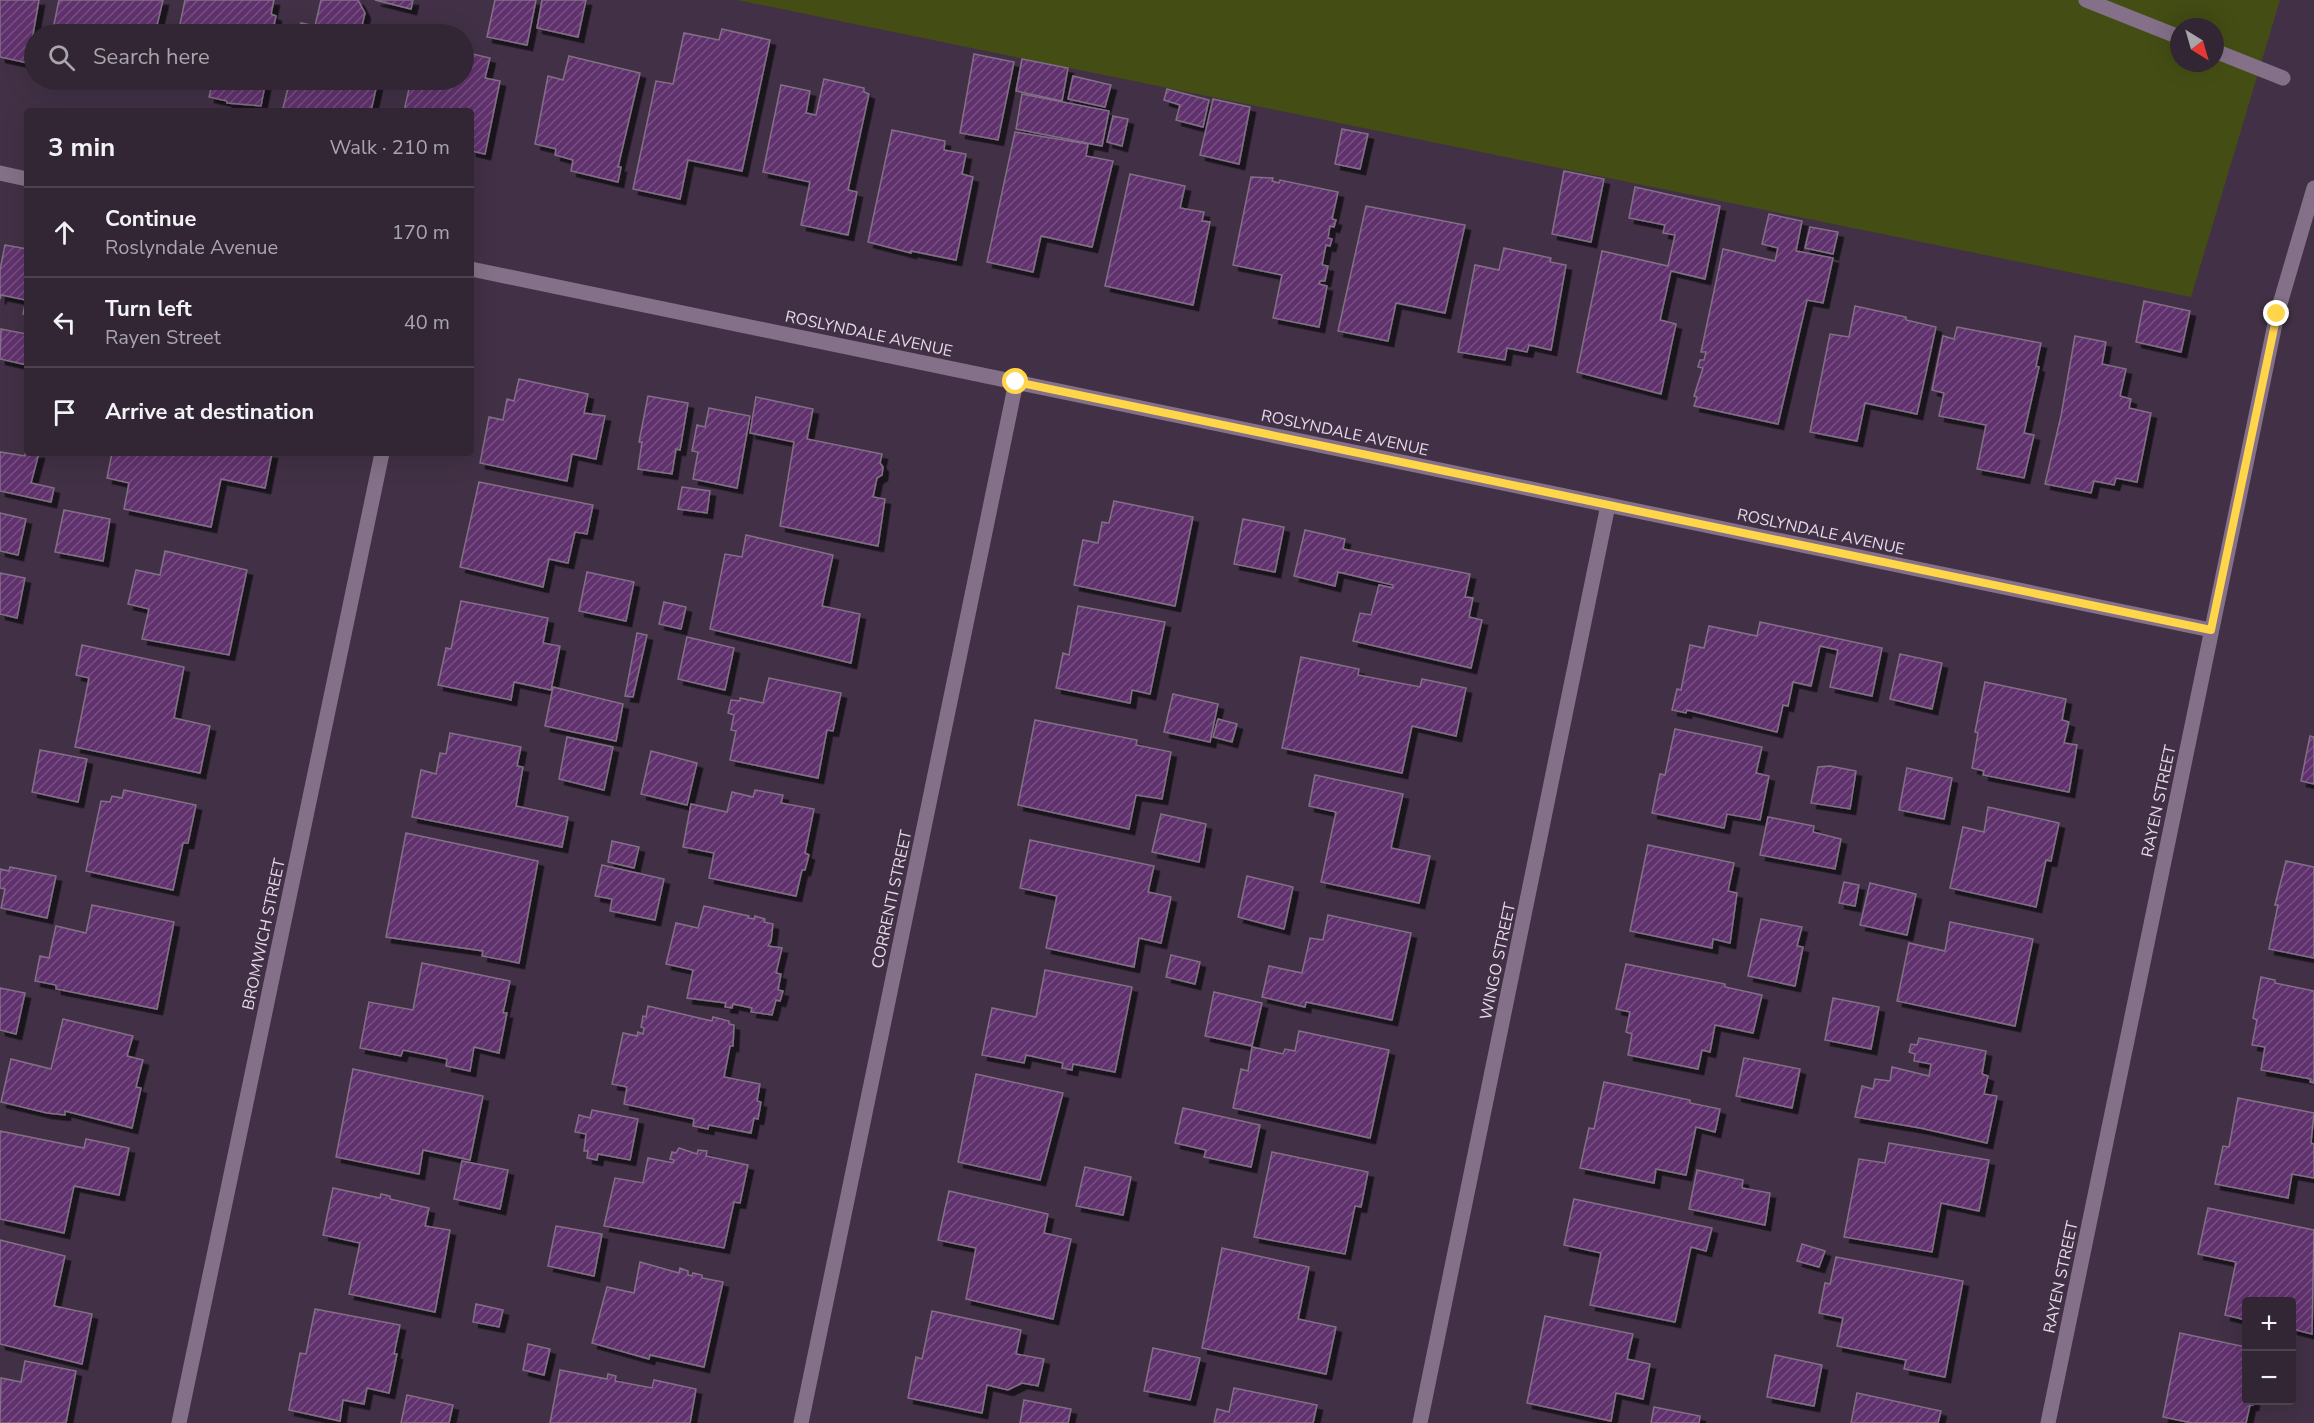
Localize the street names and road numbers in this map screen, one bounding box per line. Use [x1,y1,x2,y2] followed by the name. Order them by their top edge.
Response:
[783,305,955,362] street label: ROSLYNDALE AVENUE
[1259,404,1431,461] street label: ROSLYNDALE AVENUE
[1735,503,1907,560] street label: ROSLYNDALE AVENUE
[2136,743,2182,859] street label: RAYEN STREET
[867,828,917,971] street label: CORRENTI STREET
[237,856,291,1012] street label: BROMWICH STREET
[1475,900,1521,1022] street label: WINGO STREET
[2038,1219,2084,1335] street label: RAYEN STREET

